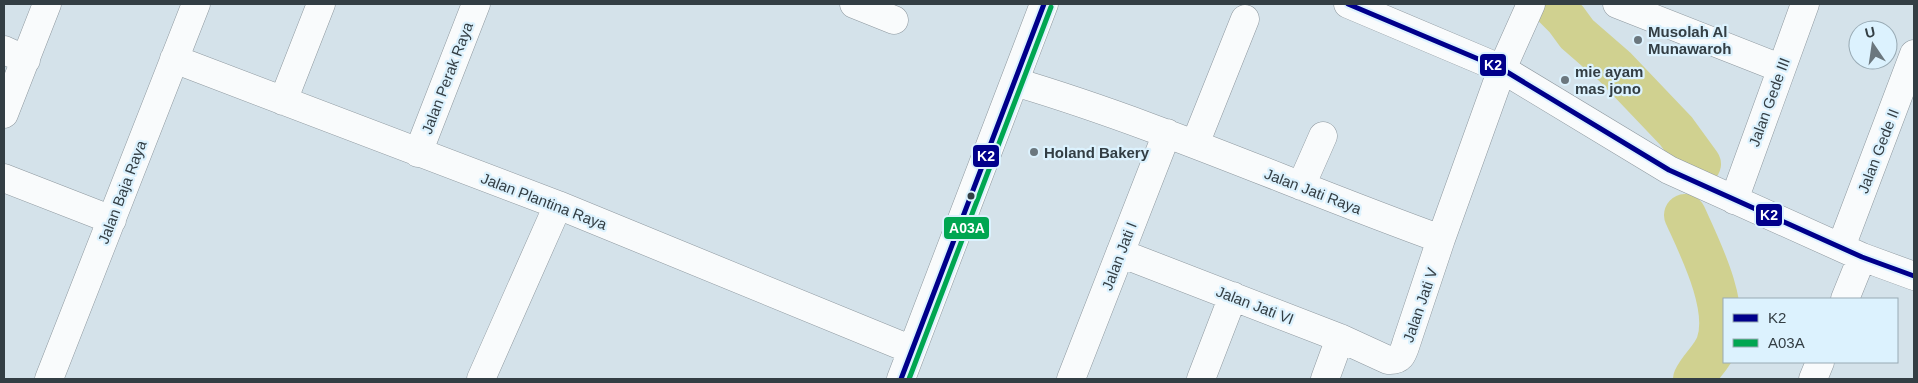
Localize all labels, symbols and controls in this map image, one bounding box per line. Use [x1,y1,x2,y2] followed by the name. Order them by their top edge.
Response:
[418,19,476,136] street label: Jalan Perak Raya
[1848,20,1898,70] north arrow
[1648,23,1731,57] place label: Musolah Al Munawaroh
[1863,23,1877,41] text: U
[1632,34,1644,46] marker: Musolah Al Munawaroh
[1479,53,1507,77] line badge: K2
[1745,55,1793,149] street label: Jalan Gede III
[1484,57,1502,73] text: K2
[1575,63,1643,97] place label: mie ayam mas jono
[1559,74,1571,86] marker: mie ayam mas jono
[1854,106,1902,196] street label: Jalan Gede II
[94,137,150,246] street label: Jalan Baja Raya
[972,144,1000,168] line badge: K2
[1044,144,1150,161] place label: Holand Bakery
[1028,146,1040,158] marker: Holand Bakery
[977,148,995,164] text: K2
[1262,165,1365,218] street label: Jalan Jati Raya
[479,169,610,233] street label: Jalan Plantina Raya
[966,191,976,201] unlabelled marker
[1755,203,1783,227] line badge: K2
[1760,207,1778,223] text: K2
[943,216,990,240] line badge: A03A
[1098,219,1140,293] street label: Jalan Jati I
[949,220,985,236] text: A03A
[1399,266,1441,344] street label: Jalan Jati V
[1214,282,1296,328] street label: Jalan Jati VI
[1723,298,1898,363] legend
[1768,309,1786,326] text: K2
[1768,334,1805,351] text: A03A

